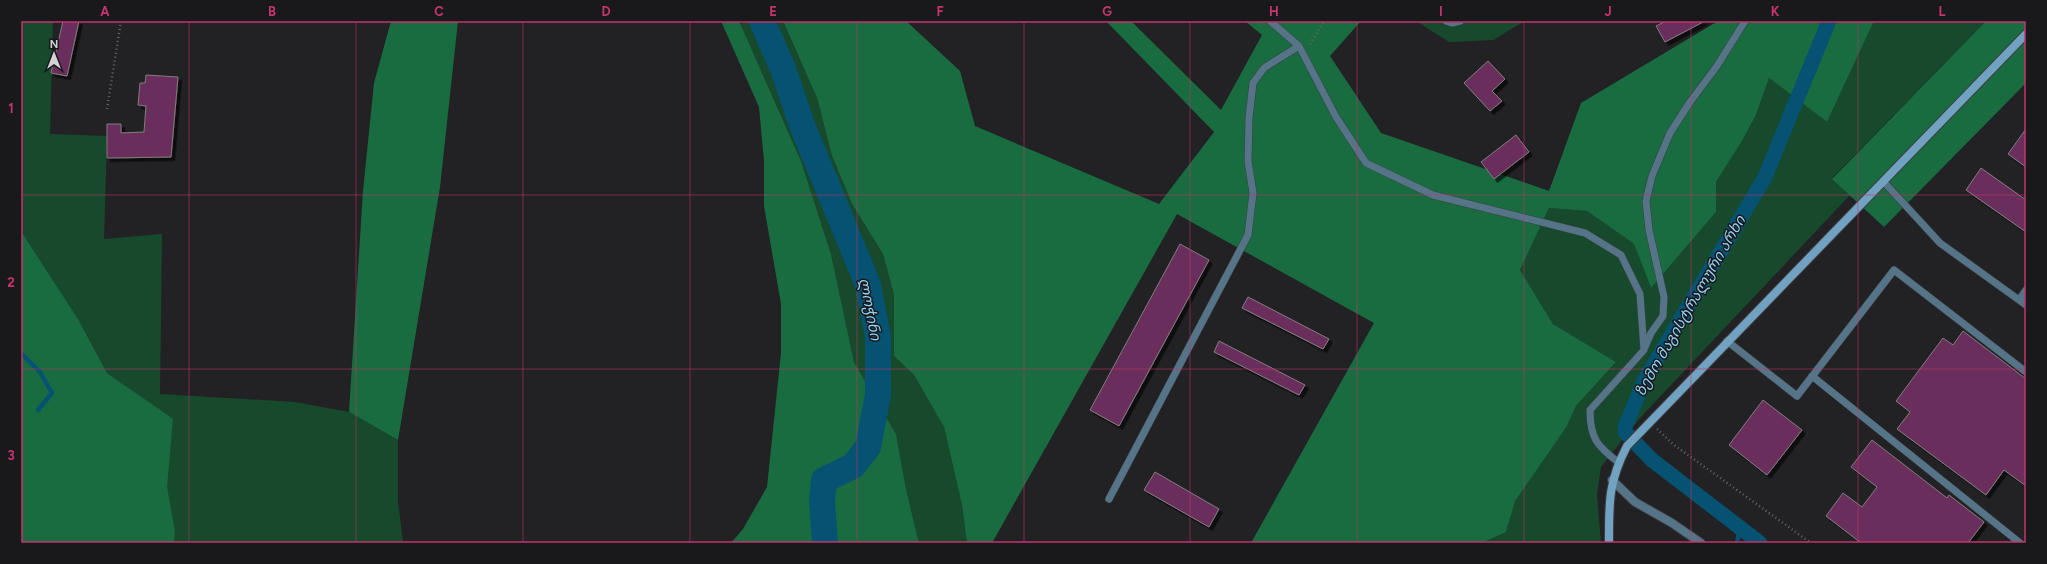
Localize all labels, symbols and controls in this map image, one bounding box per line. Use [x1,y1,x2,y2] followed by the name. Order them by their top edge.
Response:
[100,4,110,19] text: A
[268,4,276,19] text: B
[434,4,444,19] text: C
[601,4,611,19] text: D
[769,4,777,19] text: E
[936,4,944,19] text: F
[1102,4,1112,19] text: G
[1269,4,1279,19] text: H
[1439,4,1443,19] text: I
[1604,4,1612,19] text: J
[1771,4,1780,19] text: K
[1939,4,1946,19] text: L
[34,34,74,74] north arrow
[50,38,58,51] text: N
[8,101,14,116] text: 1
[1631,211,1750,399] water label: ზემო მაგისტრალური არხი
[7,275,15,290] text: 2
[855,276,885,343] water label: ლოჭინი
[7,448,15,463] text: 3

